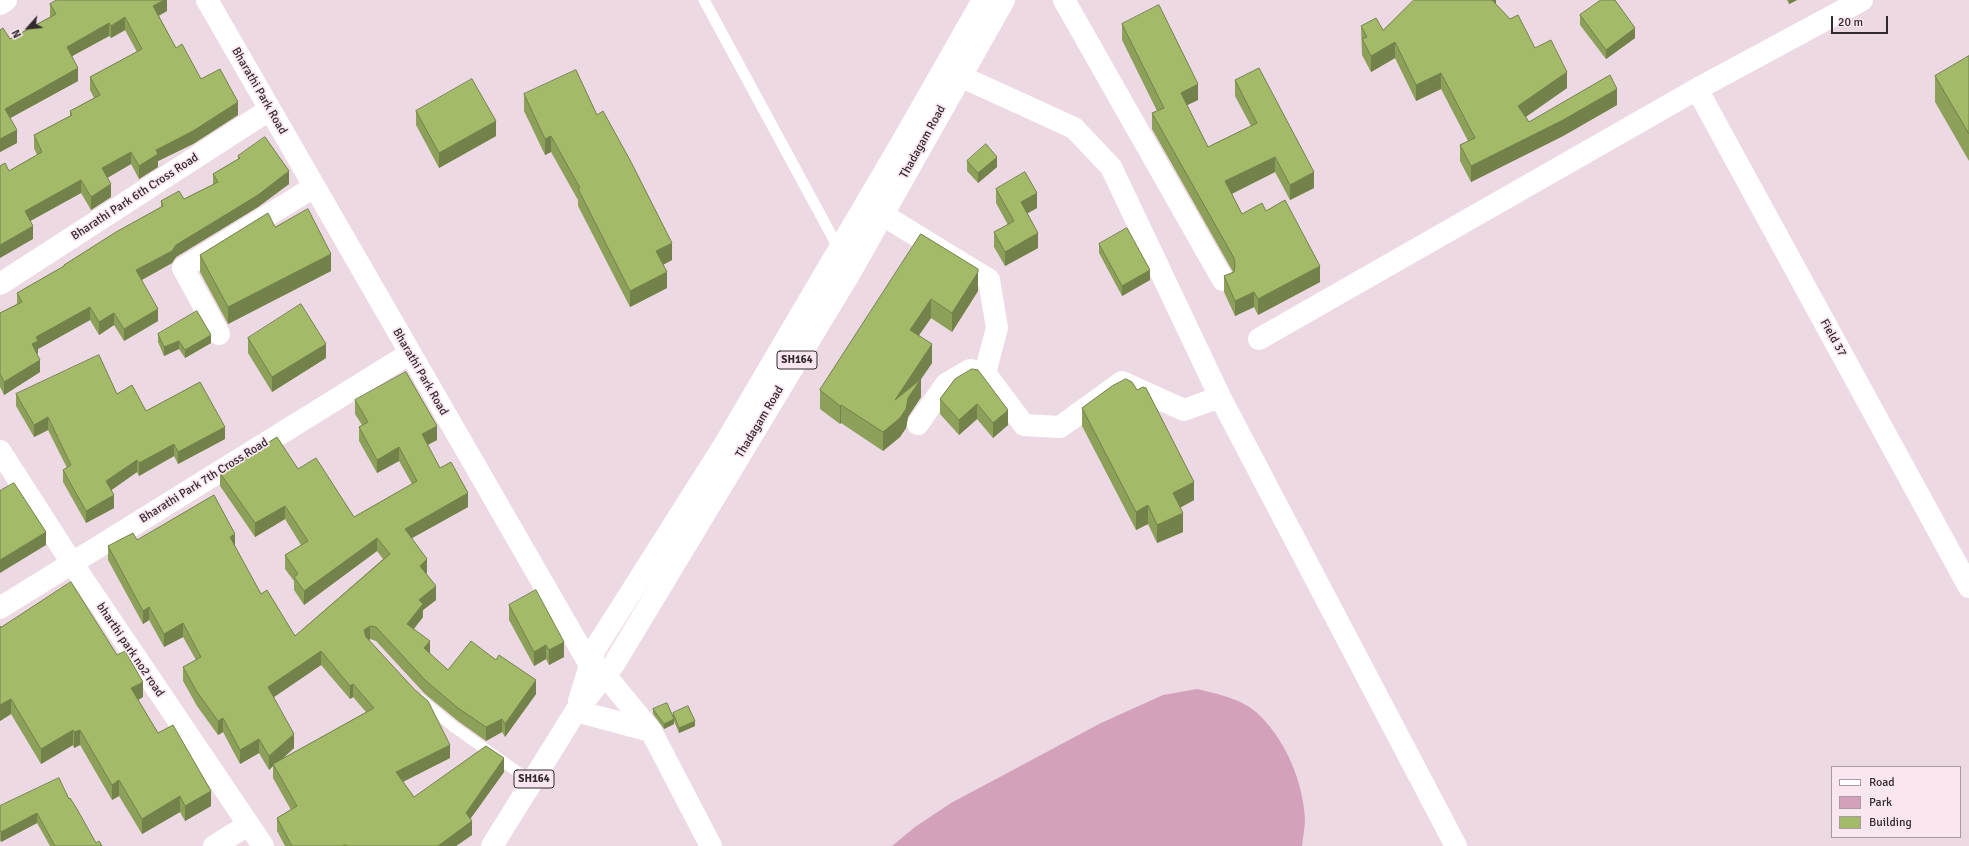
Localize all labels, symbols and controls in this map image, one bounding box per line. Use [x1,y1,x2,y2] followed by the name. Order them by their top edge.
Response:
[8,8,48,48] north arrow
[1833,8,1890,34] scale bar
[1838,15,1863,30] text: 20 m
[9,27,24,40] text: N
[228,45,290,137] street label: Bharathi Park Road
[897,103,949,181] street label: Thadagam Road
[69,150,201,244] street label: Bharathi Park 6th Cross Road
[1817,317,1849,359] street label: Field 37
[389,326,451,418] street label: Bharathi Park Road
[777,351,817,369] road number: SH164
[733,384,787,460] street label: Thadagam Road
[137,435,271,527] street label: Bharathi Park 7th Cross Road
[93,600,167,700] street label: bharthi park no2 road
[1831,766,1961,838] legend
[514,770,554,788] road number: SH164
[1869,775,1895,790] text: Road
[1869,795,1892,810] text: Park
[1869,815,1912,830] text: Building

